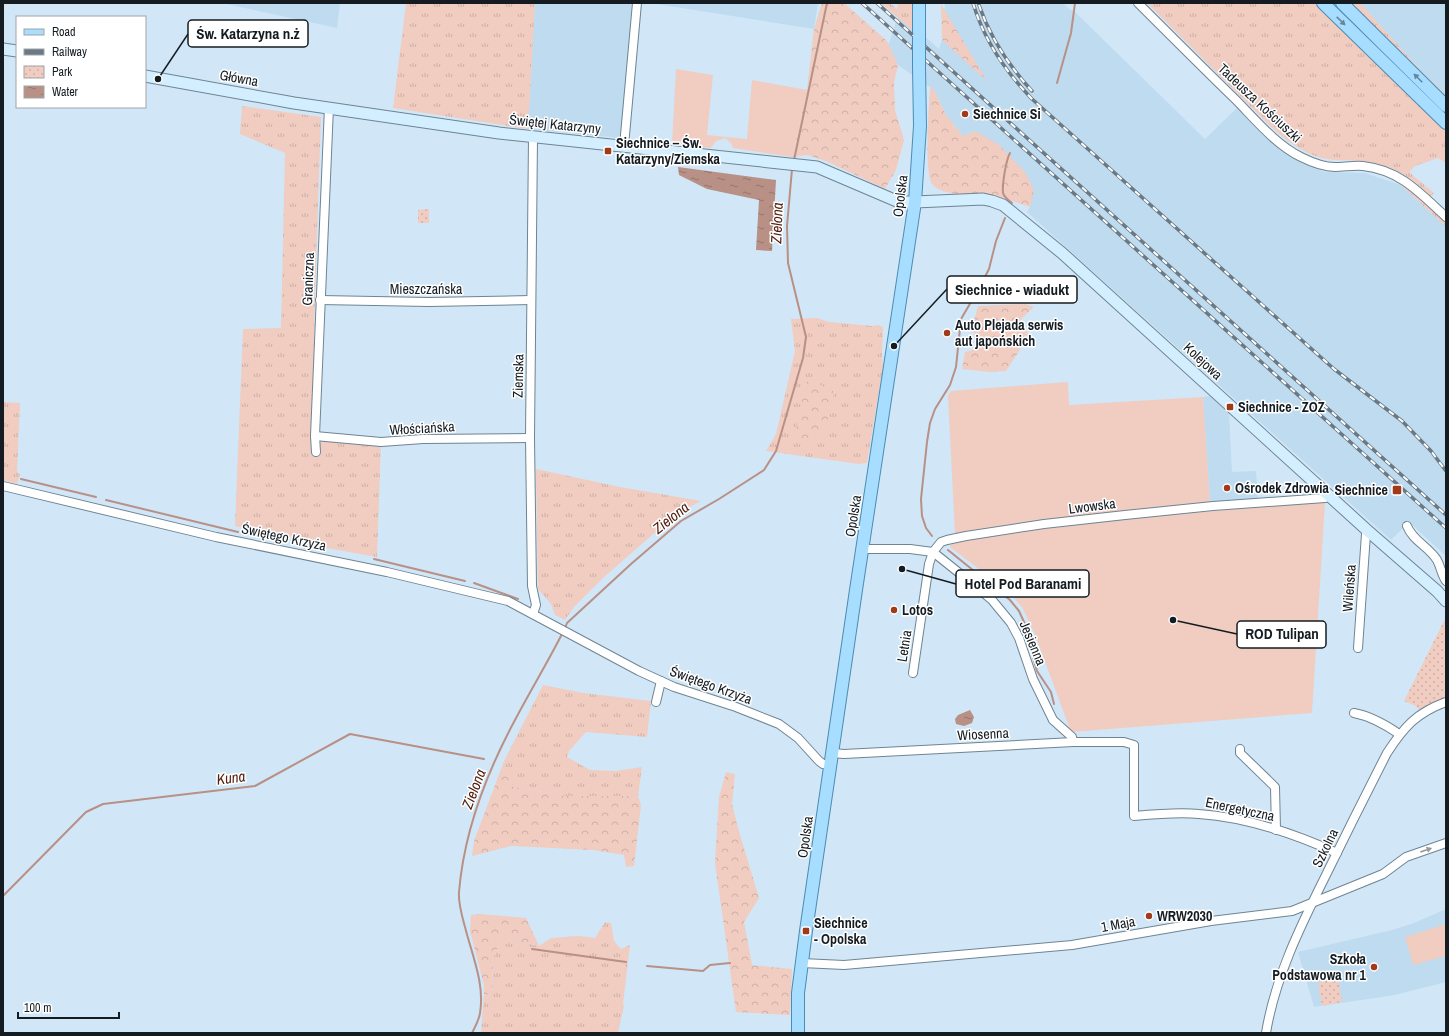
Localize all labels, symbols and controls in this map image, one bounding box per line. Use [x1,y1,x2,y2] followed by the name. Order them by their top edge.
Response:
[16,16,146,108] legend
[1336,16,1346,26] one-way arrow
[188,20,308,47] callout: Św. Katarzyna n.ż
[196,23,300,44] text: Św. Katarzyna n.ż
[52,24,76,40] text: Road
[52,44,87,60] text: Railway
[1214,60,1306,146] street label: Tadeusza Kościuszki
[52,64,72,80] text: Park
[218,66,260,90] street label: Główna
[1413,74,1423,83] one-way arrow
[52,84,79,100] text: Water
[973,105,1041,123] place label: Siechnice Si
[960,109,970,119] marker: Siechnice Si
[508,110,602,138] street label: Świętej Katarzyny
[616,134,721,168] place label: Siechnice – Św. Katarzyny/Ziemska
[603,146,613,156] marker: Siechnice – Św. Katarzyny/Ziemska
[889,173,912,218] street label: Opolska
[765,202,788,245] water label: Zielona
[298,252,318,306] street label: Graniczna
[947,276,1077,303] callout: Siechnice - wiadukt
[955,279,1069,300] text: Siechnice - wiadukt
[390,280,463,298] street label: Mieszczańska
[955,316,1063,350] place label: Auto Plejada serwis aut japońskich
[942,328,952,338] marker: Auto Plejada serwis aut japońskich
[1180,339,1227,384] street label: Kolejowa
[509,353,527,398] street label: Ziemska
[1238,398,1325,416] place label: Siechnice - ZOZ
[1225,402,1235,412] marker: Siechnice - ZOZ
[389,417,456,439] street label: Włościańska
[1235,479,1329,497] place label: Ośrodek Zdrowia
[1334,481,1388,499] place label: Siechnice
[1222,483,1232,493] marker: Ośrodek Zdrowia
[1391,484,1403,496] marker: Siechnice
[841,493,865,538] street label: Opolska
[1067,494,1117,518] street label: Lwowska
[647,497,693,539] water label: Zielona
[240,519,329,555] street label: Świętego Krzyża
[1338,563,1360,612] street label: Wileńska
[956,570,1089,597] callout: Hotel Pod Baranami
[965,573,1081,594] text: Hotel Pod Baranami
[902,601,933,619] place label: Lotos
[889,605,899,615] marker: Lotos
[1016,618,1051,669] street label: Jesienna
[1237,621,1326,648] callout: ROD Tulipan
[1245,623,1319,644] text: ROD Tulipan
[893,628,915,663] street label: Letnia
[667,662,755,708] street label: Świętego Krzyża
[957,724,1010,744] street label: Wiosenna
[215,765,247,790] water label: Kuna
[456,766,491,813] water label: Zielona
[1204,793,1277,825] street label: Energetyczna
[793,814,817,859] street label: Opolska
[1308,825,1342,870] street label: Szkolna
[1420,847,1432,853] one-way arrow
[1157,907,1212,925] place label: WRW2030
[1144,911,1154,921] marker: WRW2030
[1099,912,1137,936] street label: 1 Maja
[814,914,868,948] place label: Siechnice - Opolska
[801,926,811,936] marker: Siechnice - Opolska
[1272,950,1367,984] place label: Szkoła Podstawowa nr 1
[1369,962,1379,972] marker: Szkoła Podstawowa nr 1
[18,994,119,1020] scale bar
[24,1000,51,1016] text: 100 m

